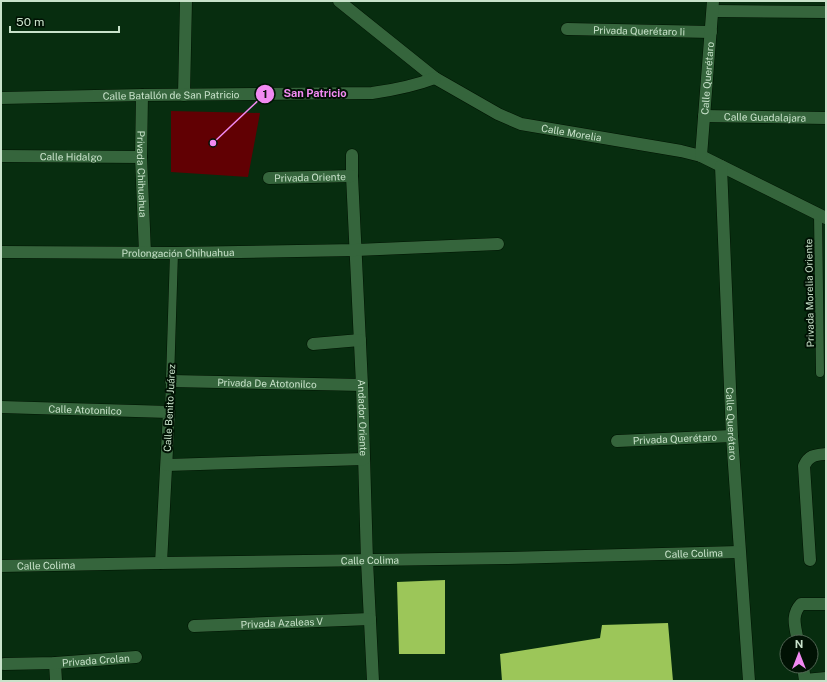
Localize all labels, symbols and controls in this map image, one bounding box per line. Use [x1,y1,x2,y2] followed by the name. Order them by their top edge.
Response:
[10,8,119,34] scale bar
[16,15,44,29] text: 50 m
[593,24,685,37] street label: Privada Querétaro Ii
[698,41,716,115] street label: Calle Querétaro
[255,82,354,105] callout: San Patricio
[262,87,268,101] text: 1
[283,87,347,99] text: San Patricio
[102,88,240,102] street label: Calle Batallón de San Patricio
[724,110,806,124] street label: Calle Guadalajara
[540,122,603,144] street label: Calle Morelia
[135,131,150,217] street label: Privada Chihuahua
[40,150,103,163] street label: Calle Hidalgo
[274,170,346,184] street label: Privada Oriente
[802,238,816,347] street label: Privada Morelia Oriente
[122,246,235,259] street label: Prolongación Chihuahua
[161,364,177,452] street label: Calle Benito Juárez
[217,376,317,390] street label: Privada De Atotonilco
[356,379,370,457] street label: Andador Oriente
[724,387,740,461] street label: Calle Querétaro
[48,402,122,417] street label: Calle Atotonilco
[633,431,718,446] street label: Privada Querétaro
[665,546,723,560] street label: Calle Colima
[341,554,399,566] street label: Calle Colima
[17,559,75,572] street label: Calle Colima
[240,615,324,630] street label: Privada Azaleas V
[779,634,819,674] north arrow
[795,638,803,650] text: N
[62,651,130,668] street label: Privada Crolan

